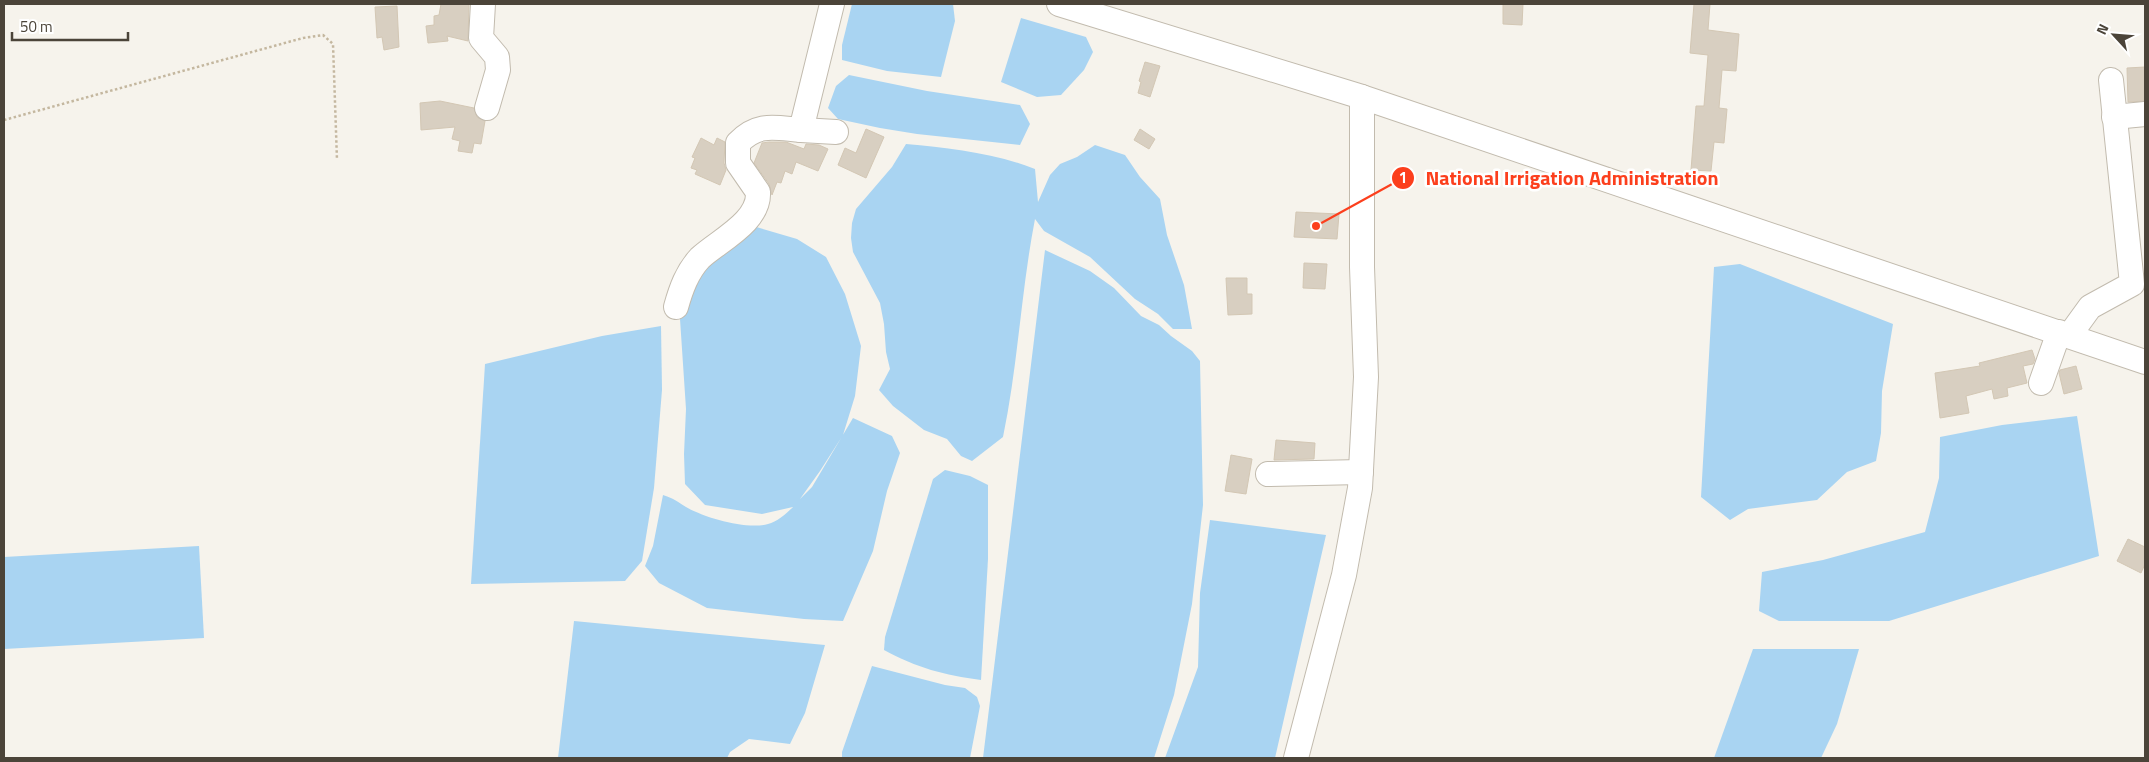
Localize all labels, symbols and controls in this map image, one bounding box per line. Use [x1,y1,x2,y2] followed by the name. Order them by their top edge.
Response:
[12,10,129,42] scale bar
[2089,10,2139,60] north arrow
[20,15,53,38] text: 50 m
[2090,20,2113,38] text: N
[1391,160,1729,195] callout: National Irrigation Administration
[1425,162,1719,193] text: National Irrigation Administration
[1399,166,1407,189] text: 1

